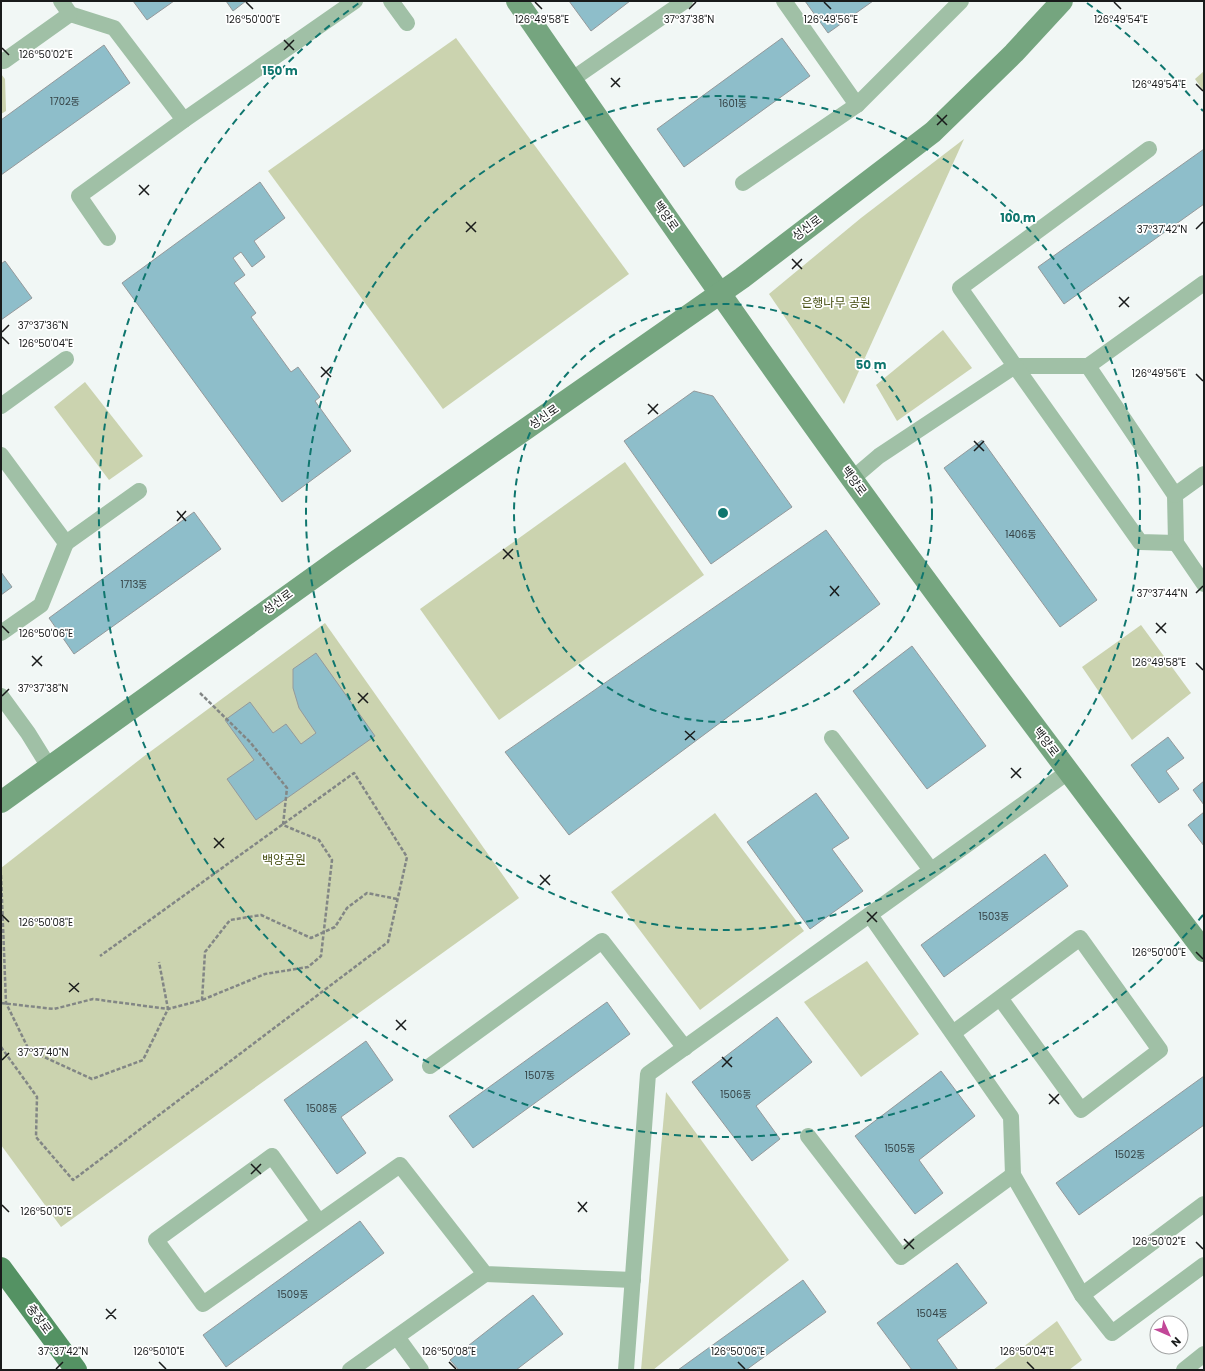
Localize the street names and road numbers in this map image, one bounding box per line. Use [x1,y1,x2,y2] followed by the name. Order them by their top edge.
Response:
[650,197,683,234] street label: 백양로
[788,211,825,244] street label: 성신로
[525,400,562,433] street label: 성신로
[838,462,871,499] street label: 백양로
[259,585,296,618] street label: 성신로
[1030,723,1063,760] street label: 백양로
[23,1300,56,1337] street label: 충장로

